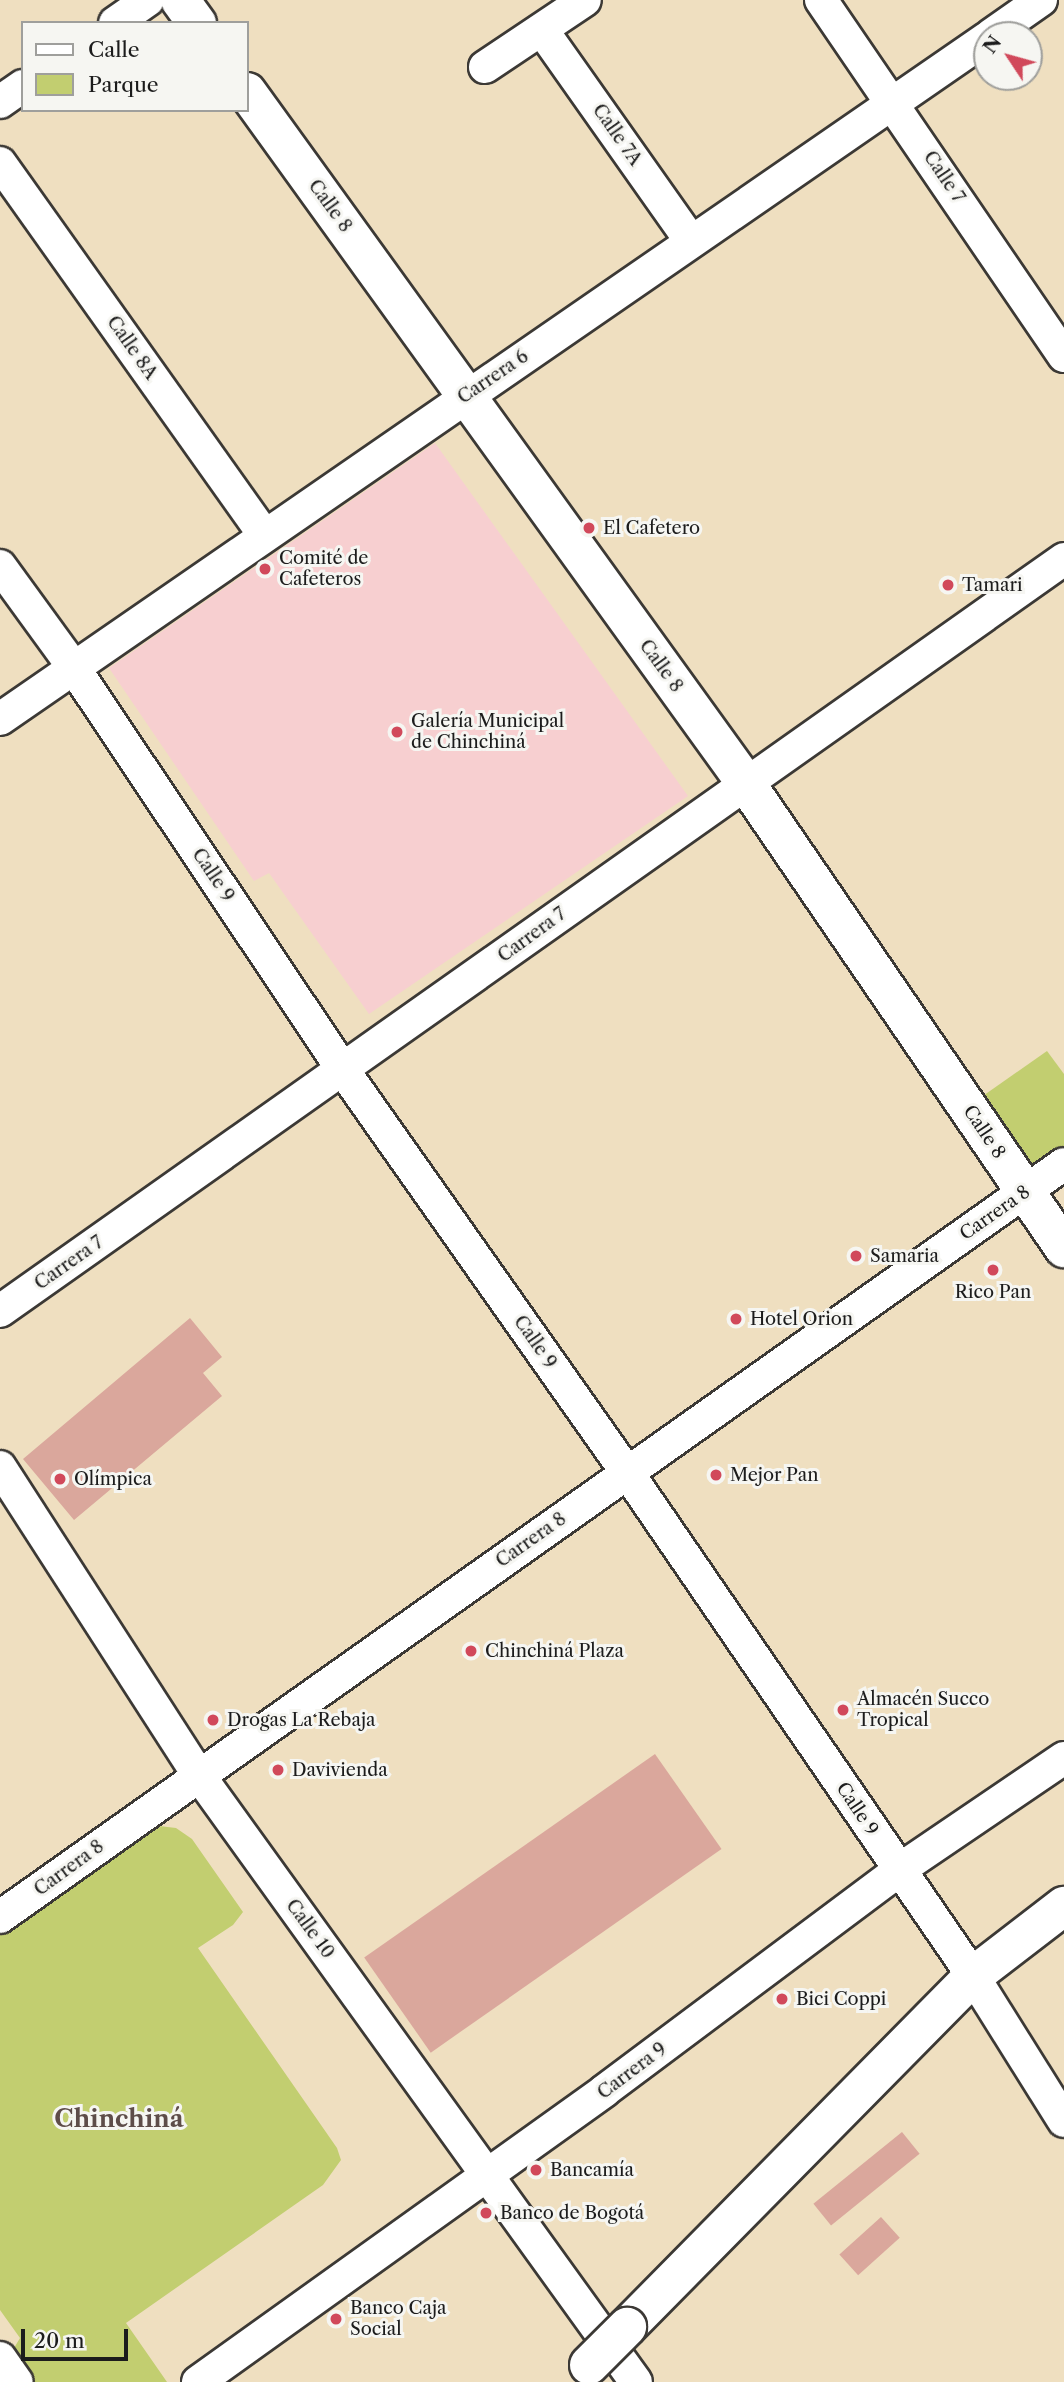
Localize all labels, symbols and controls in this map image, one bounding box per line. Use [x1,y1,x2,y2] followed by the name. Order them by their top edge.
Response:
[21,21,248,112] legend
[973,21,1043,91] north arrow
[978,31,1006,58] text: N
[88,37,140,62] text: Calle
[88,72,159,97] text: Parque
[588,100,646,170] street label: Calle 7A
[919,147,969,207] street label: Calle 7
[304,176,356,236] street label: Calle 8
[102,312,162,384] street label: Calle 8A
[454,345,532,409] street label: Carrera 6
[603,517,700,539] place label: El Cafetero
[581,520,597,536] marker: El Cafetero
[279,548,368,590] place label: Comité de Cafeteros
[257,561,273,577] marker: Comité de Cafeteros
[962,574,1023,596] place label: Tamari
[940,577,956,593] marker: Tamari
[635,636,687,696] street label: Calle 8
[411,711,564,754] place label: Galería Municipal de Chinchiná
[389,724,405,740] marker: Galería Municipal de Chinchiná
[187,844,239,906] street label: Calle 9
[494,903,570,967] street label: Carrera 7
[958,1101,1010,1163] street label: Calle 8
[956,1181,1034,1245] street label: Carrera 8
[30,1231,108,1295] street label: Carrera 7
[870,1245,939,1267] place label: Samaria
[848,1248,864,1264] marker: Samaria
[985,1262,1001,1278] marker: Rico Pan
[955,1281,1031,1303] place label: Rico Pan
[750,1308,853,1330] place label: Hotel Orion
[509,1311,561,1373] street label: Calle 9
[728,1311,744,1327] marker: Hotel Orion
[730,1464,819,1486] place label: Mejor Pan
[708,1467,724,1483] marker: Mejor Pan
[74,1468,152,1490] place label: Olímpica
[52,1471,68,1487] marker: Olímpica
[492,1508,570,1572] street label: Carrera 8
[485,1640,624,1662] place label: Chinchiná Plaza
[463,1643,479,1659] marker: Chinchiná Plaza
[857,1689,989,1732] place label: Almacén Succo Tropical
[835,1702,851,1718] marker: Almacén Succo Tropical
[227,1709,376,1731] place label: Drogas La Rebaja
[205,1712,221,1728] marker: Drogas La Rebaja
[292,1759,388,1781] place label: Davivienda
[270,1762,286,1778] marker: Davivienda
[831,1778,883,1840] street label: Calle 9
[30,1836,108,1900] street label: Carrera 8
[281,1895,339,1963] street label: Calle 10
[796,1988,886,2010] place label: Bici Coppi
[774,1991,790,2007] marker: Bici Coppi
[593,2038,671,2104] street label: Carrera 9
[54,2105,184,2133] district label: Chinchiná
[550,2159,634,2181] place label: Bancamía
[528,2162,544,2178] marker: Bancamía
[500,2202,644,2224] place label: Banco de Bogotá
[478,2205,494,2221] marker: Banco de Bogotá
[350,2298,447,2340] place label: Banco Caja Social
[328,2311,344,2327] marker: Banco Caja Social
[24,2316,131,2360] scale bar
[34,2328,85,2353] text: 20 m

